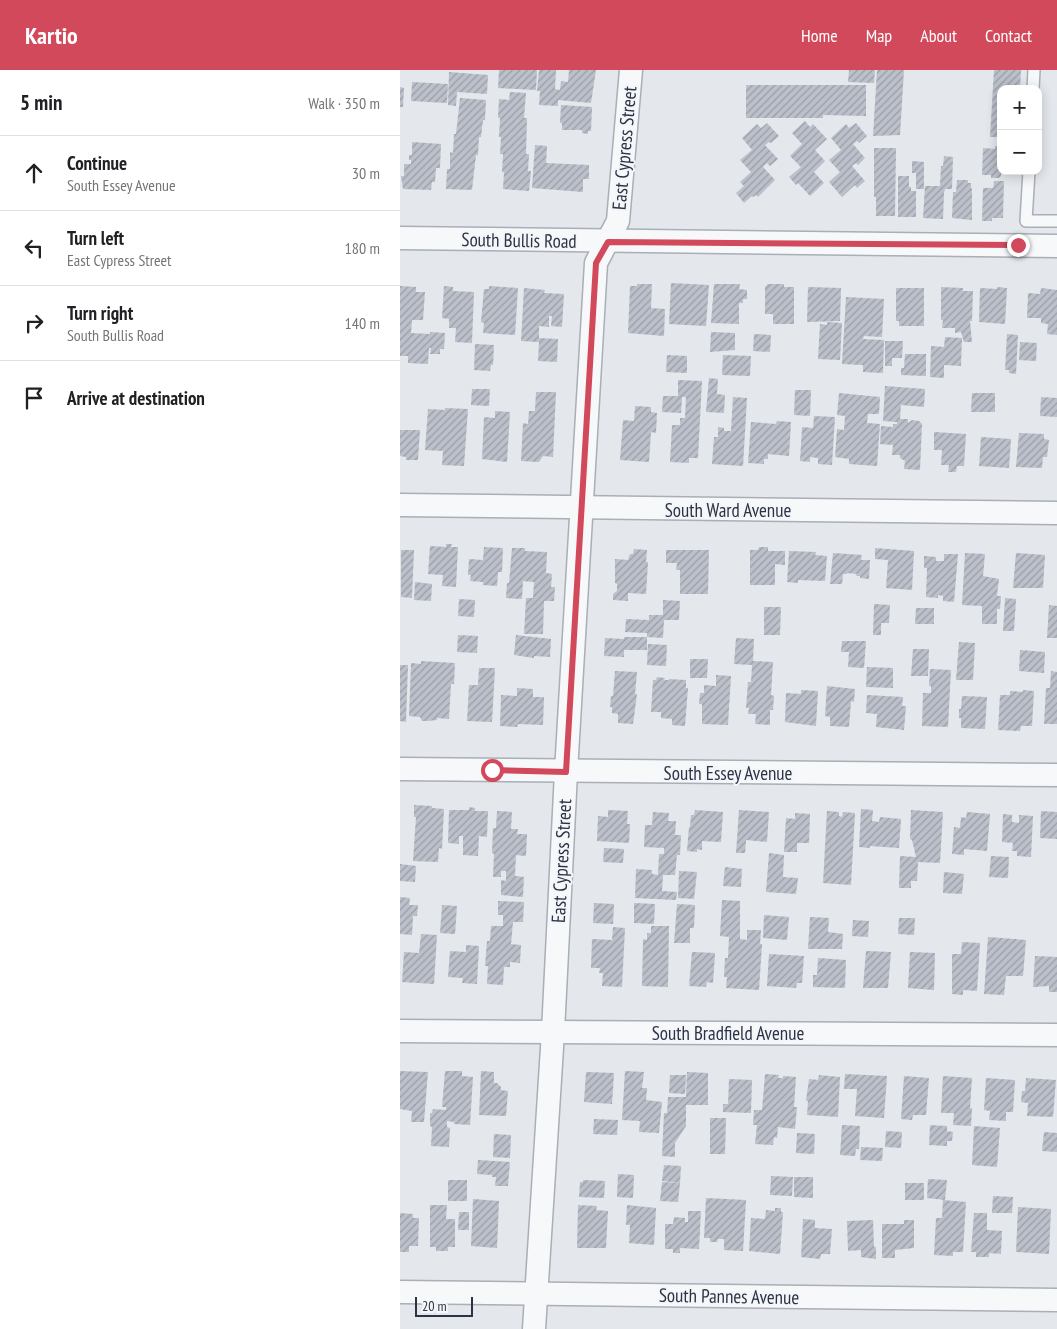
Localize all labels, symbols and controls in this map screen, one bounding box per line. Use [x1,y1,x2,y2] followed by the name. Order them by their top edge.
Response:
[25,20,78,51] text: Kartio
[801,24,838,47] text: Home
[866,24,892,47] text: Map
[920,24,957,47] text: About
[985,24,1032,47] text: Contact
[607,84,641,211] street label: East Cypress Street
[997,85,1042,175] map controls
[997,85,1042,130] button: +
[20,89,62,116] text: 5 min
[308,93,380,113] text: Walk · 350 m
[997,130,1042,175] button: −
[67,151,127,175] text: Continue
[20,159,48,187] icon: ahead
[352,163,380,183] text: 30 m
[67,175,176,195] text: South Essey Avenue
[67,226,124,250] text: Turn left
[461,227,577,253] street label: South Bullis Road
[20,234,48,262] icon: left
[1007,234,1030,257] route end
[345,238,380,258] text: 180 m
[67,250,172,270] text: East Cypress Street
[67,301,133,325] text: Turn right
[20,309,48,337] icon: right
[345,313,380,333] text: 140 m
[67,325,164,345] text: South Bullis Road
[20,384,48,412] icon: arrive
[67,386,205,410] text: Arrive at destination
[665,498,791,522] street label: South Ward Avenue
[481,759,504,782] route start
[664,761,793,785] street label: South Essey Avenue
[546,798,576,924] street label: East Cypress Street
[652,1021,804,1045] street label: South Bradfield Avenue
[659,1283,800,1309] street label: South Pannes Avenue
[415,1294,472,1317] scale bar
[422,1297,447,1315] text: 20 m

